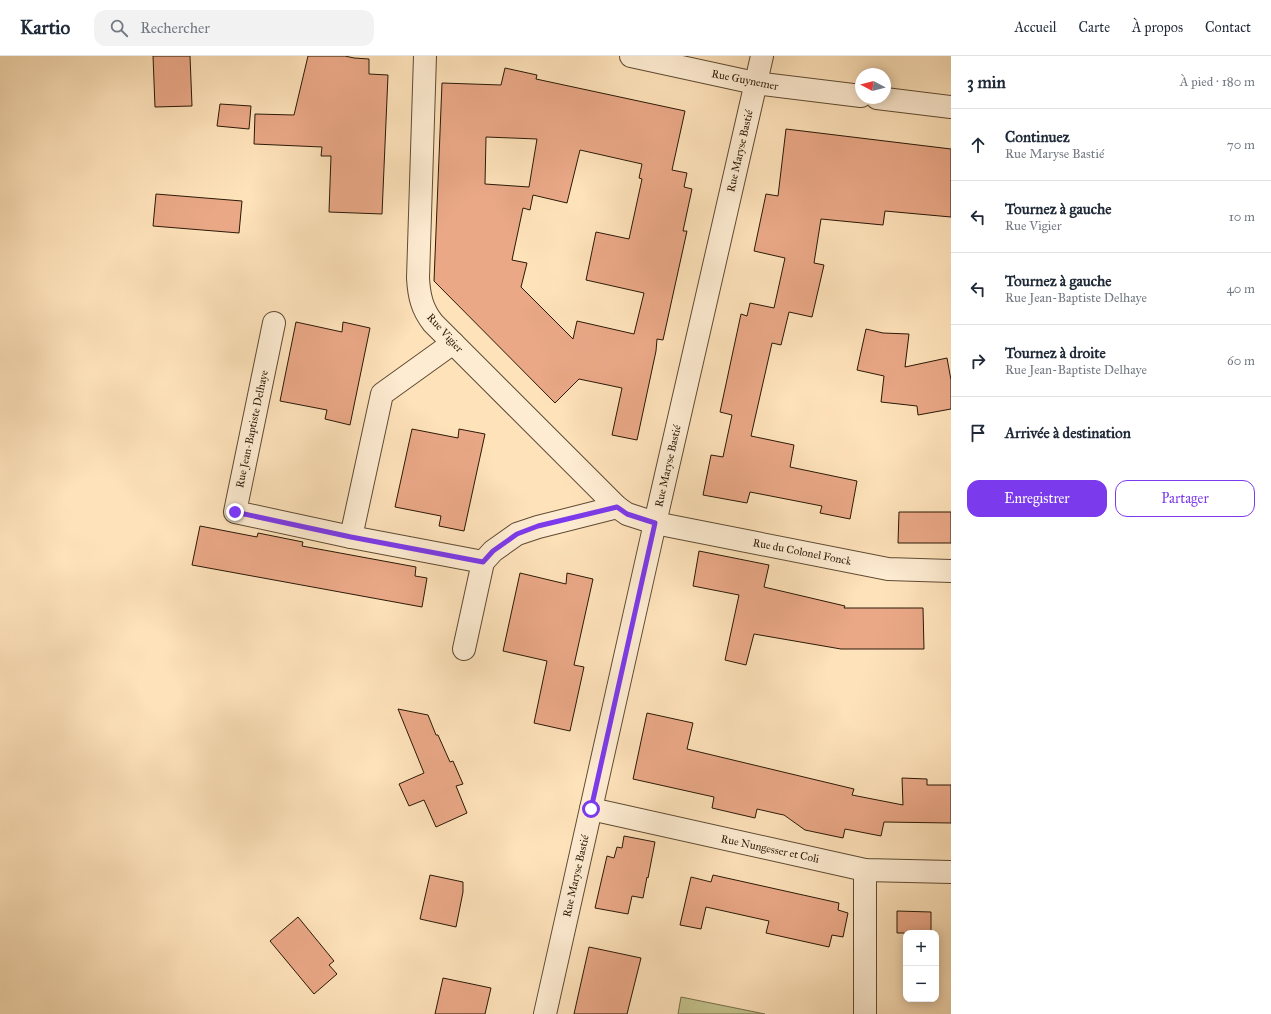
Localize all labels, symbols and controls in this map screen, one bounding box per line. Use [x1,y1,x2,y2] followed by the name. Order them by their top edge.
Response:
[94,10,374,46] search box
[20,16,70,39] text: Kartio
[108,17,130,39] icon: search
[140,19,210,37] text: Rechercher
[1014,19,1057,36] text: Accueil
[1079,19,1110,36] text: Carte
[1132,19,1183,36] text: À propos
[1205,19,1251,36] text: Contact
[710,67,780,93] street label: Rue Guynemer
[855,68,891,104] north arrow
[967,72,1006,93] text: 3 min
[1180,74,1255,90] text: À pied · 180 m
[724,108,756,193] street label: Rue Maryse Bastié
[1005,128,1070,146] text: Continuez
[967,134,989,156] icon: ahead
[1227,137,1255,153] text: 70 m
[1005,146,1104,162] text: Rue Maryse Bastié
[1005,200,1112,218] text: Tournez à gauche
[967,206,989,228] icon: left
[1229,209,1255,225] text: 10 m
[1005,218,1062,234] text: Rue Vigier
[1005,272,1112,290] text: Tournez à gauche
[967,278,989,300] icon: left
[1226,281,1255,297] text: 40 m
[1005,290,1147,306] text: Rue Jean-Baptiste Delhaye
[424,311,466,356] street label: Rue Vigier
[1005,344,1106,362] text: Tournez à droite
[967,350,989,372] icon: right
[1227,353,1255,369] text: 60 m
[1005,362,1147,378] text: Rue Jean-Baptiste Delhaye
[233,369,272,489] street label: Rue Jean-Baptiste Delhaye
[967,422,989,444] icon: arrive
[652,423,684,508] street label: Rue Maryse Bastié
[1005,424,1131,442] text: Arrivée à destination
[967,480,1107,517] button: Enregistrer
[1115,480,1255,517] button: Partager
[226,503,244,521] route end
[752,536,853,568] street label: Rue du Colonel Fonck
[582,800,600,818] route start
[720,832,820,866] street label: Rue Nungesser et Coli
[560,833,592,918] street label: Rue Maryse Bastié
[903,930,939,1002] map controls
[903,930,939,966] button: +
[903,966,939,1002] button: −

